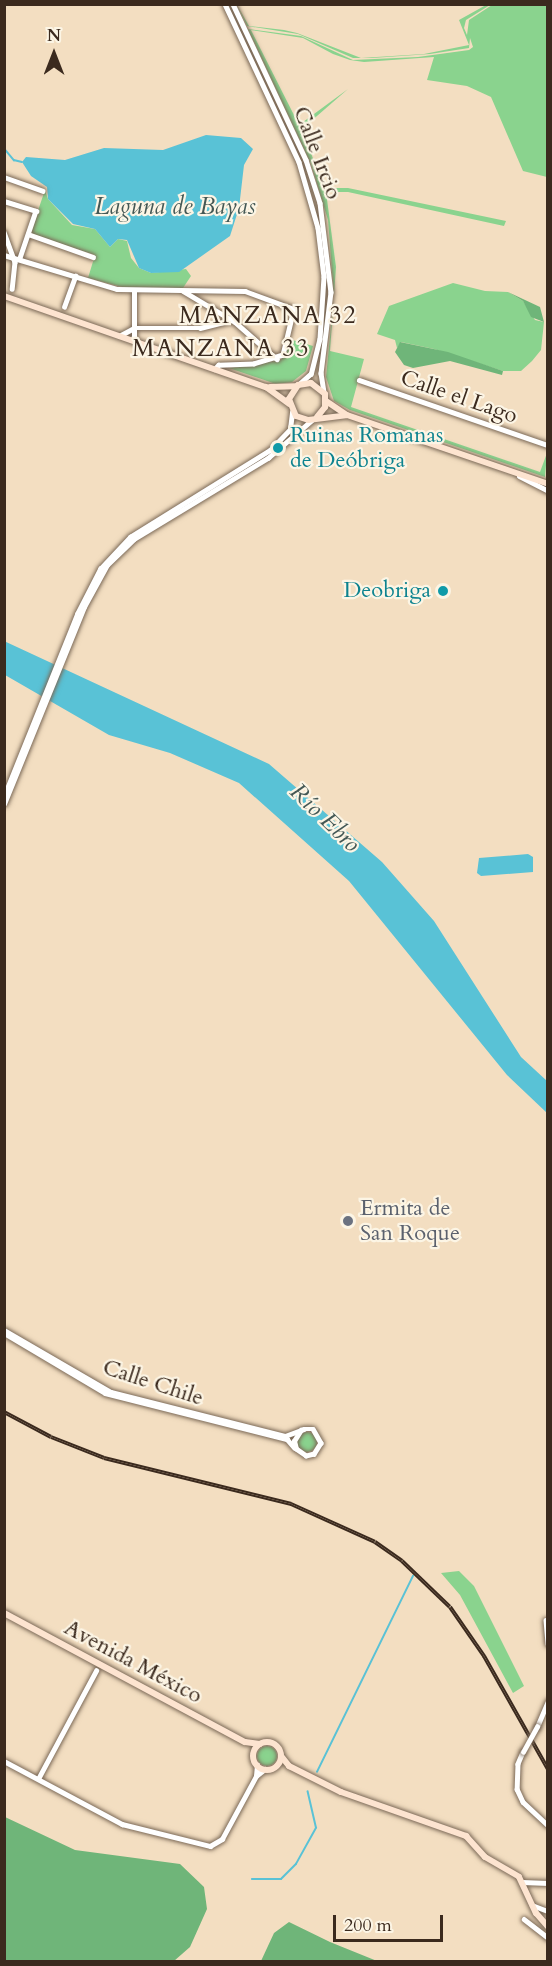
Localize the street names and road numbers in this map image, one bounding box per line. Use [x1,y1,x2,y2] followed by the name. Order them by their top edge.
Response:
[287,103,347,203] street label: Calle Ircio
[397,365,521,429] street label: Calle el Lago
[99,1354,207,1412] street label: Calle Chile
[60,1615,206,1709] street label: Avenida México

